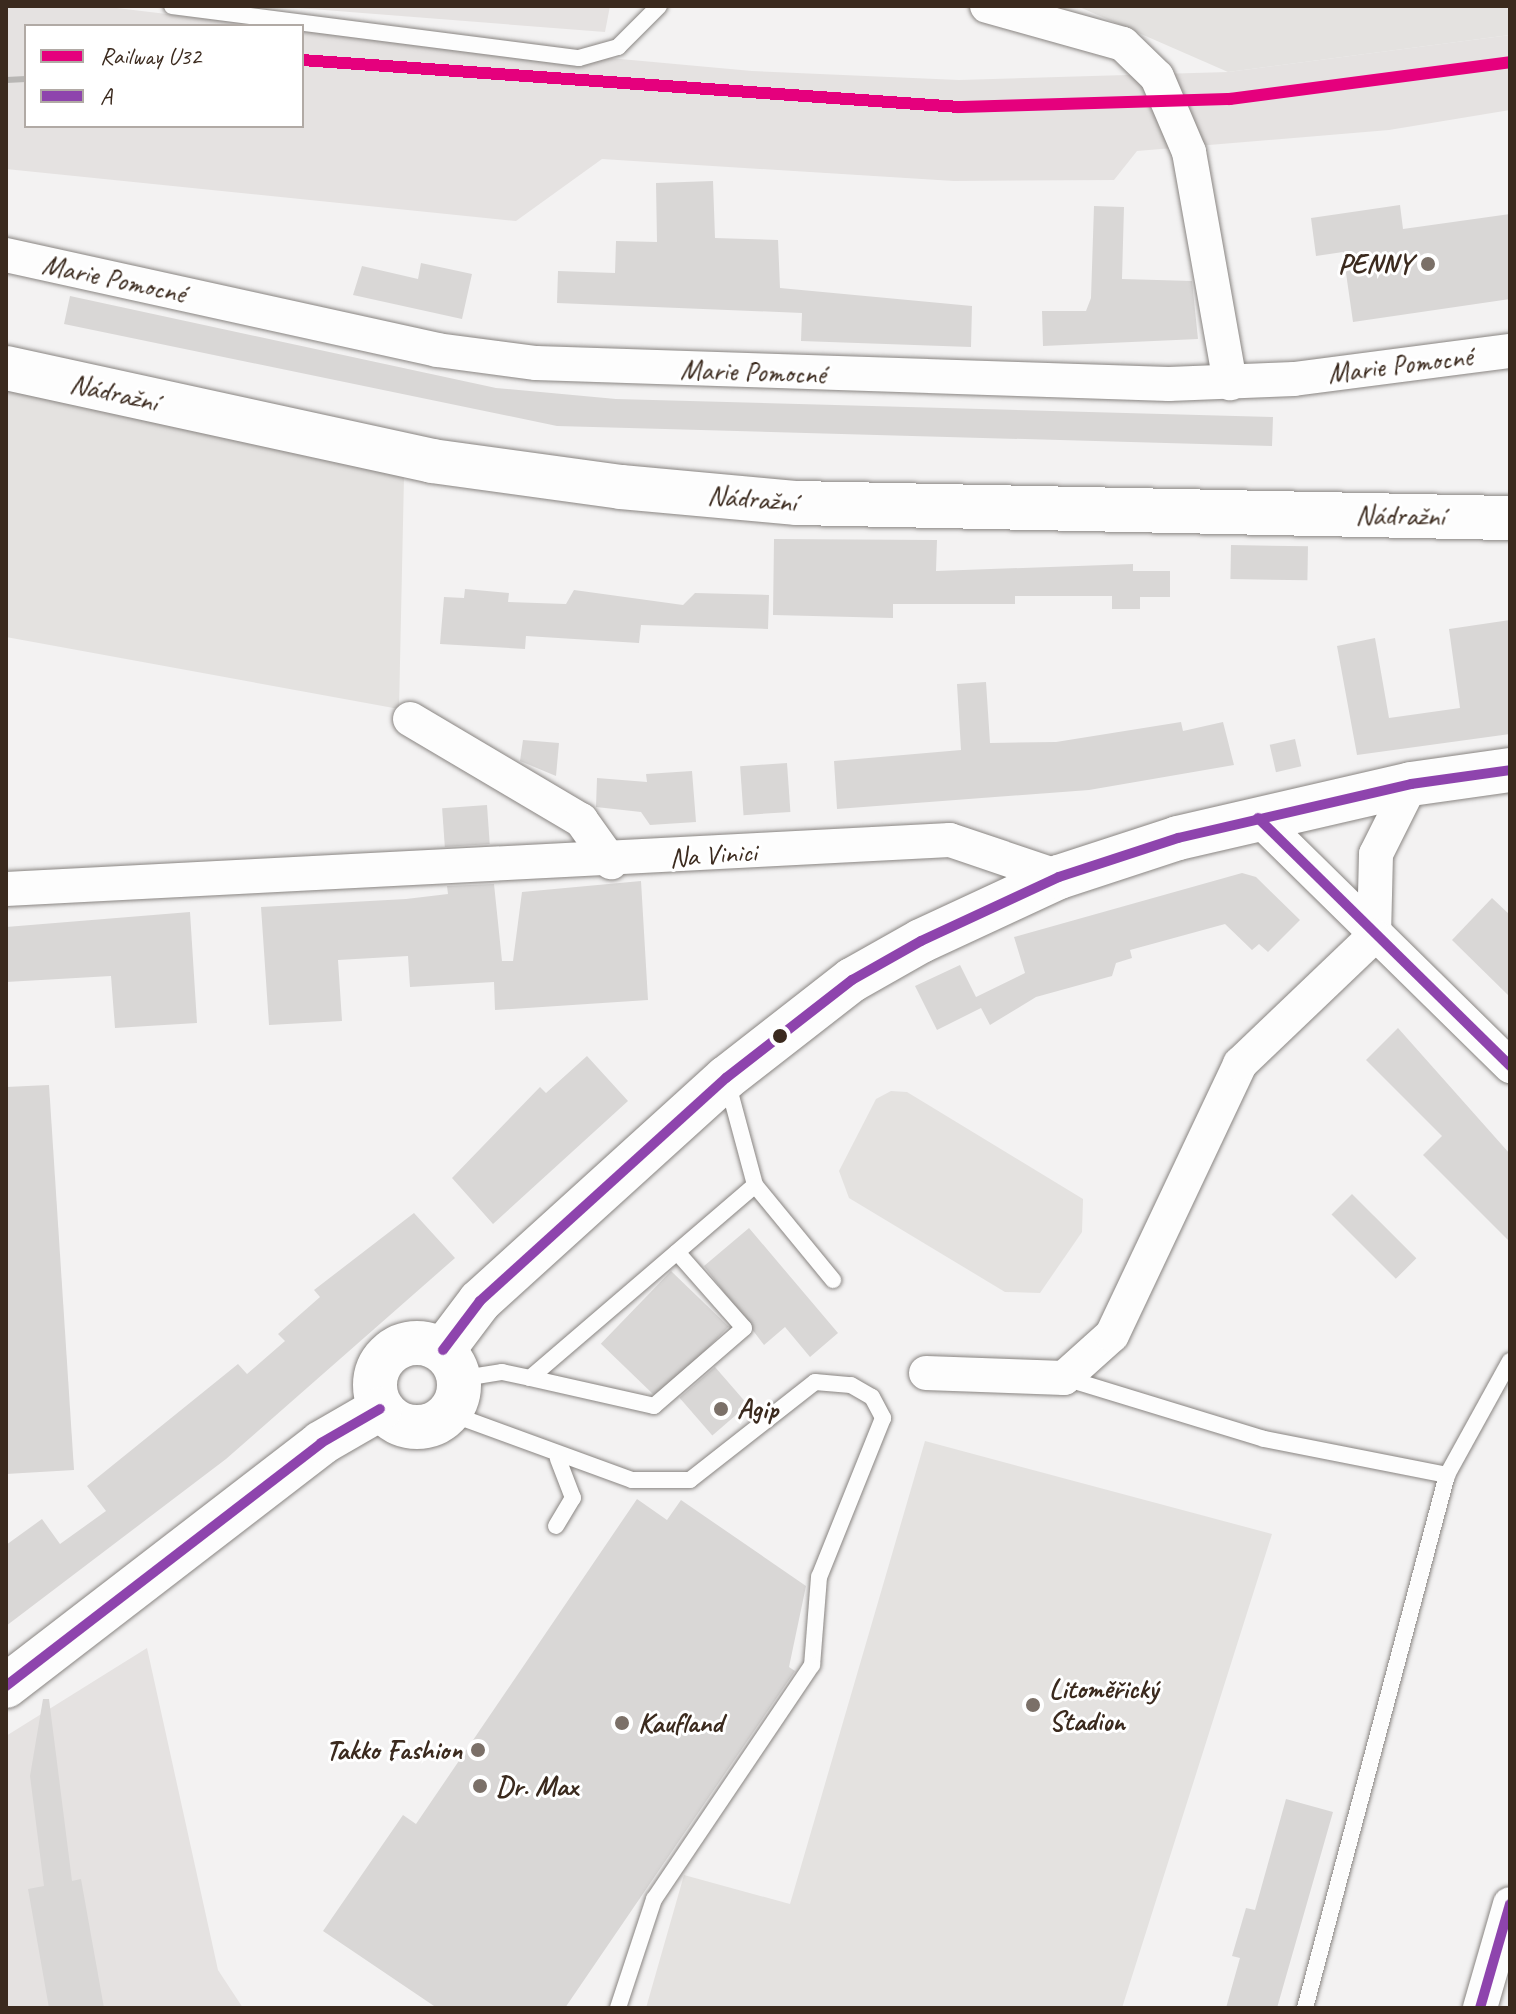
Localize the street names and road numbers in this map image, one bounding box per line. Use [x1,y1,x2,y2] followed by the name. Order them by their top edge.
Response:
[41,248,187,310] street label: Marie Pomocné
[1327,340,1473,390] street label: Marie Pomocné
[681,353,825,391] street label: Marie Pomocné
[67,367,161,419] street label: Nádražní
[706,478,798,520] street label: Nádražní
[1355,498,1445,534] street label: Nádražní
[668,835,758,875] street label: Na Vinici

